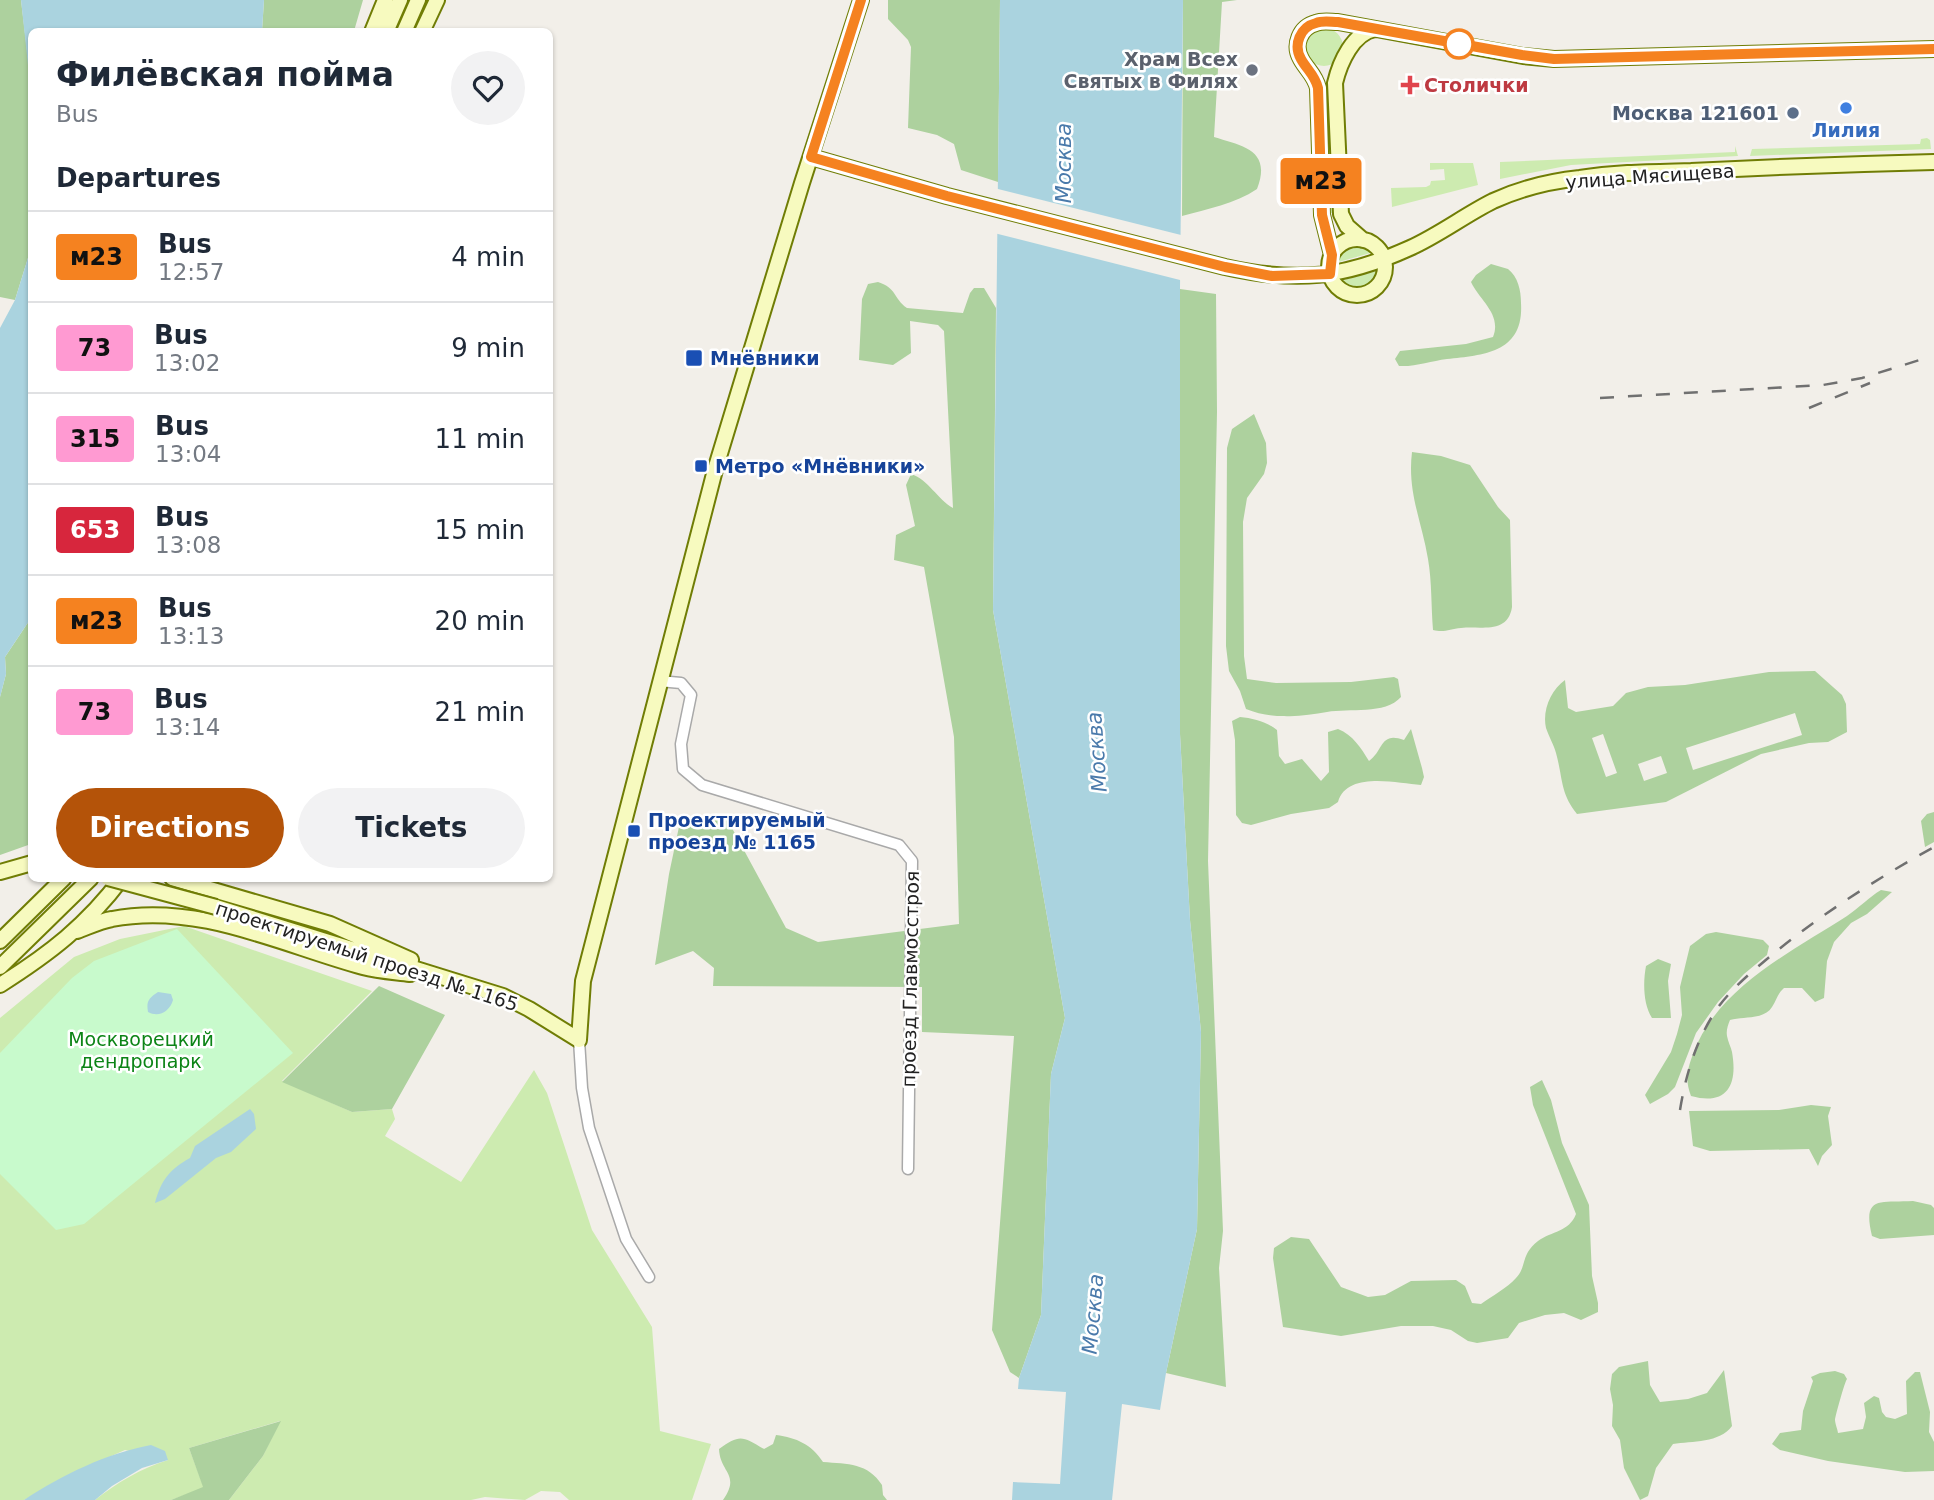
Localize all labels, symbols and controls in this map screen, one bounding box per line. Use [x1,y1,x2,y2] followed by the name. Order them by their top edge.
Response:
[1444,29,1474,59] unlabelled marker
[1064,48,1238,92] place label: Храм Всех Святых в Филях
[451,51,525,125] button: heart
[56,55,394,94] text: Филёвская пойма
[1244,62,1260,78] marker: Храм Всех Святых в Филях
[1424,74,1529,96] place label: Столички
[1402,77,1418,93] marker: Столички
[1838,100,1854,116] marker: Лилия
[56,101,98,127] text: Bus
[1612,102,1779,124] place label: Москва 121601
[1785,105,1801,121] marker: Москва 121601
[1812,119,1880,141] place label: Лилия
[1052,123,1076,203] water label: Москва
[1281,158,1361,204] line badge: м23
[1565,159,1735,193] street label: улица Мясищева
[56,163,221,193] text: Departures
[1294,167,1348,195] text: м23
[158,229,212,259] text: Bus
[451,242,525,272] text: 4 min
[70,243,123,271] text: м23
[158,259,224,285] text: 12:57
[154,320,208,350] text: Bus
[451,333,525,363] text: 9 min
[78,334,111,362] text: 73
[710,347,820,369] place label: Мнёвники
[684,348,704,368] marker: Мнёвники
[154,350,220,376] text: 13:02
[155,411,209,441] text: Bus
[435,424,525,454] text: 11 min
[70,425,120,453] text: 315
[155,441,221,467] text: 13:04
[715,455,925,477] place label: Метро «Мнёвники»
[693,458,709,474] marker: Метро «Мнёвники»
[155,502,209,532] text: Bus
[435,515,525,545] text: 15 min
[70,516,120,544] text: 653
[155,532,221,558] text: 13:08
[158,593,212,623] text: Bus
[435,606,525,636] text: 20 min
[70,607,123,635] text: м23
[158,623,224,649] text: 13:13
[154,684,208,714] text: Bus
[435,697,525,727] text: 21 min
[78,698,111,726] text: 73
[1082,711,1112,793] water label: Москва
[154,714,220,740] text: 13:14
[56,788,284,868] button: Directions
[298,788,525,868] button: Tickets
[648,809,826,853] place label: Проектируемый проезд № 1165
[626,823,642,839] marker: Проектируемый проезд № 1165
[897,870,923,1088] street label: проезд Главмосстроя
[213,897,521,1015] street label: проектируемый проезд № 1165
[68,1028,214,1072] park label: Москворецкий дендропарк
[1078,1273,1108,1355] water label: Москва

